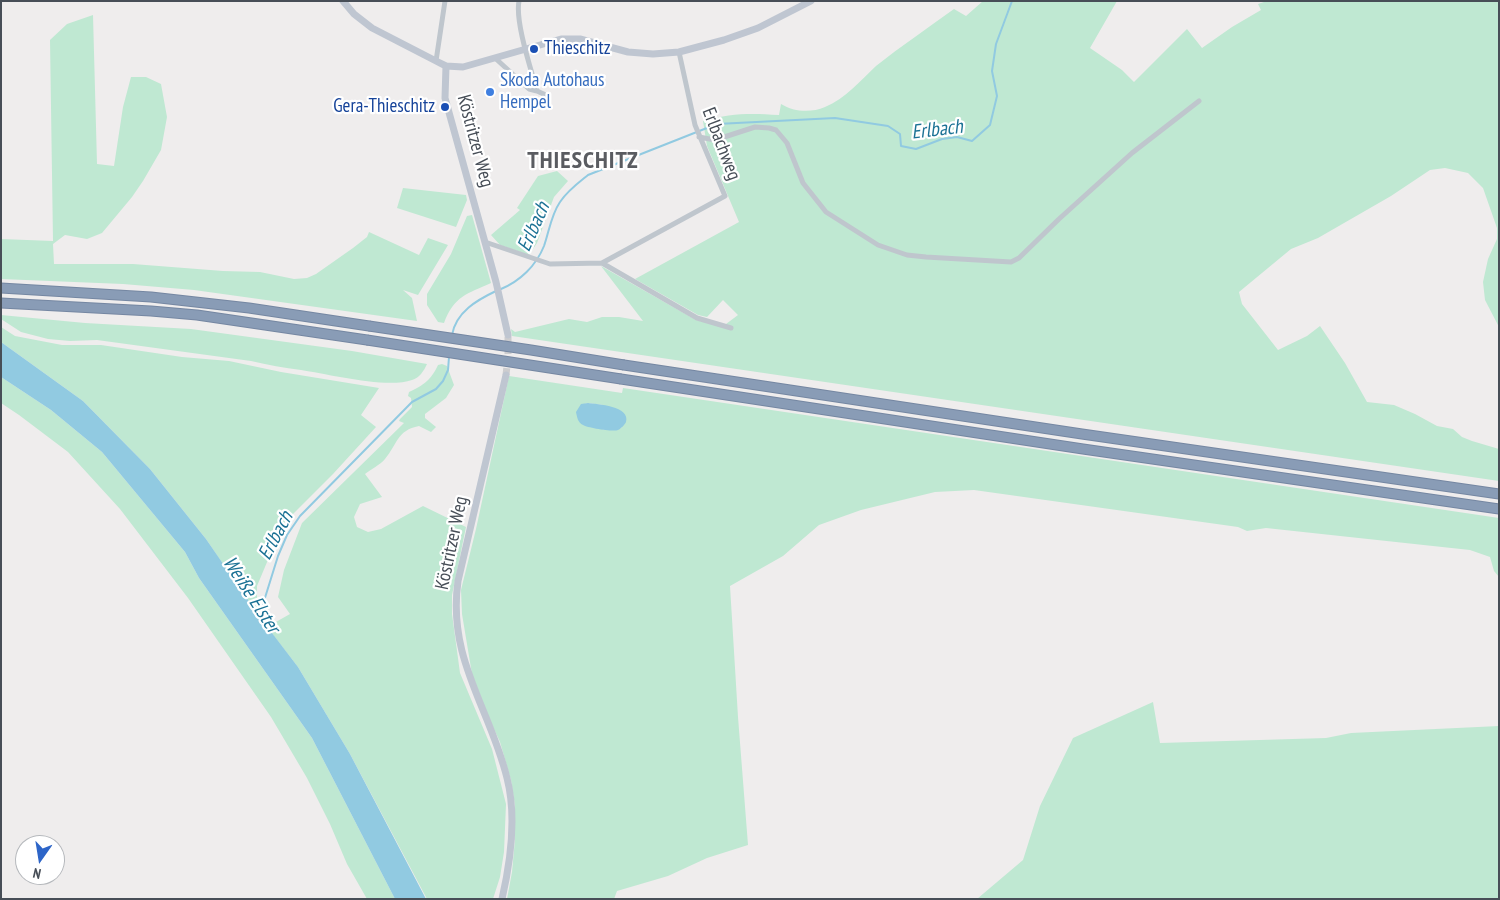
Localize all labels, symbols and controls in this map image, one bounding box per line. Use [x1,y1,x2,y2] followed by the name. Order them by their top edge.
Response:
[544,38,611,60] place label: Thieschitz
[528,43,540,55] marker: Thieschitz
[500,70,605,114] place label: Skoda Autohaus Hempel
[484,86,496,98] marker: Skoda Autohaus Hempel
[452,92,498,190] street label: Köstritzer Weg
[333,96,435,118] place label: Gera-Thieschitz
[439,101,451,113] marker: Gera-Thieschitz
[697,105,745,183] street label: Erlbachweg
[910,115,964,145] water label: Erlbach
[526,147,640,175] district label: THIESCHITZ
[513,199,555,255] water label: Erlbach
[431,494,473,592] street label: Köstritzer Weg
[253,508,299,564] water label: Erlbach
[217,552,285,638] water label: Weiße Elster
[15,835,65,885] north arrow
[31,864,43,883] text: N

